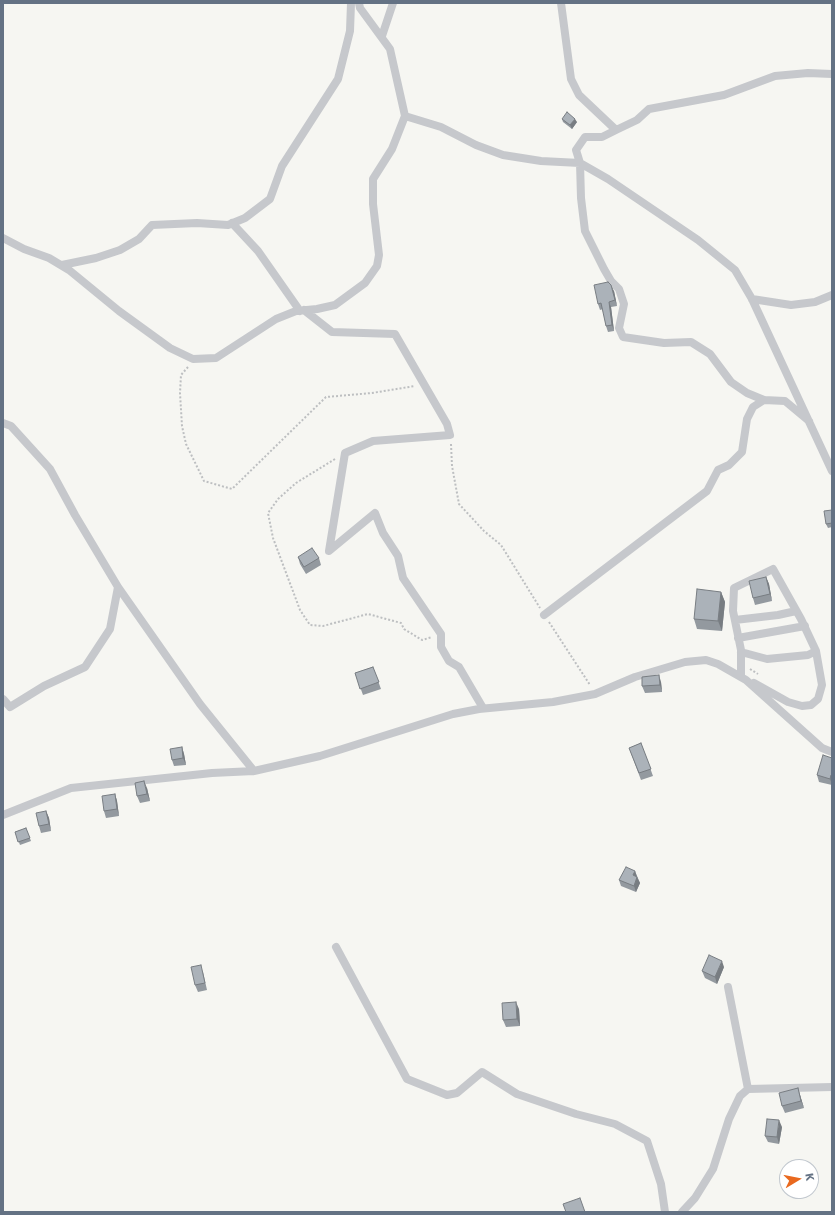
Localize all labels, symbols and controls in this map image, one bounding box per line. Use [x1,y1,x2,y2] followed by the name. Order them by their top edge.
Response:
[779,1159,819,1199] north arrow
[803,1172,817,1182] text: K

